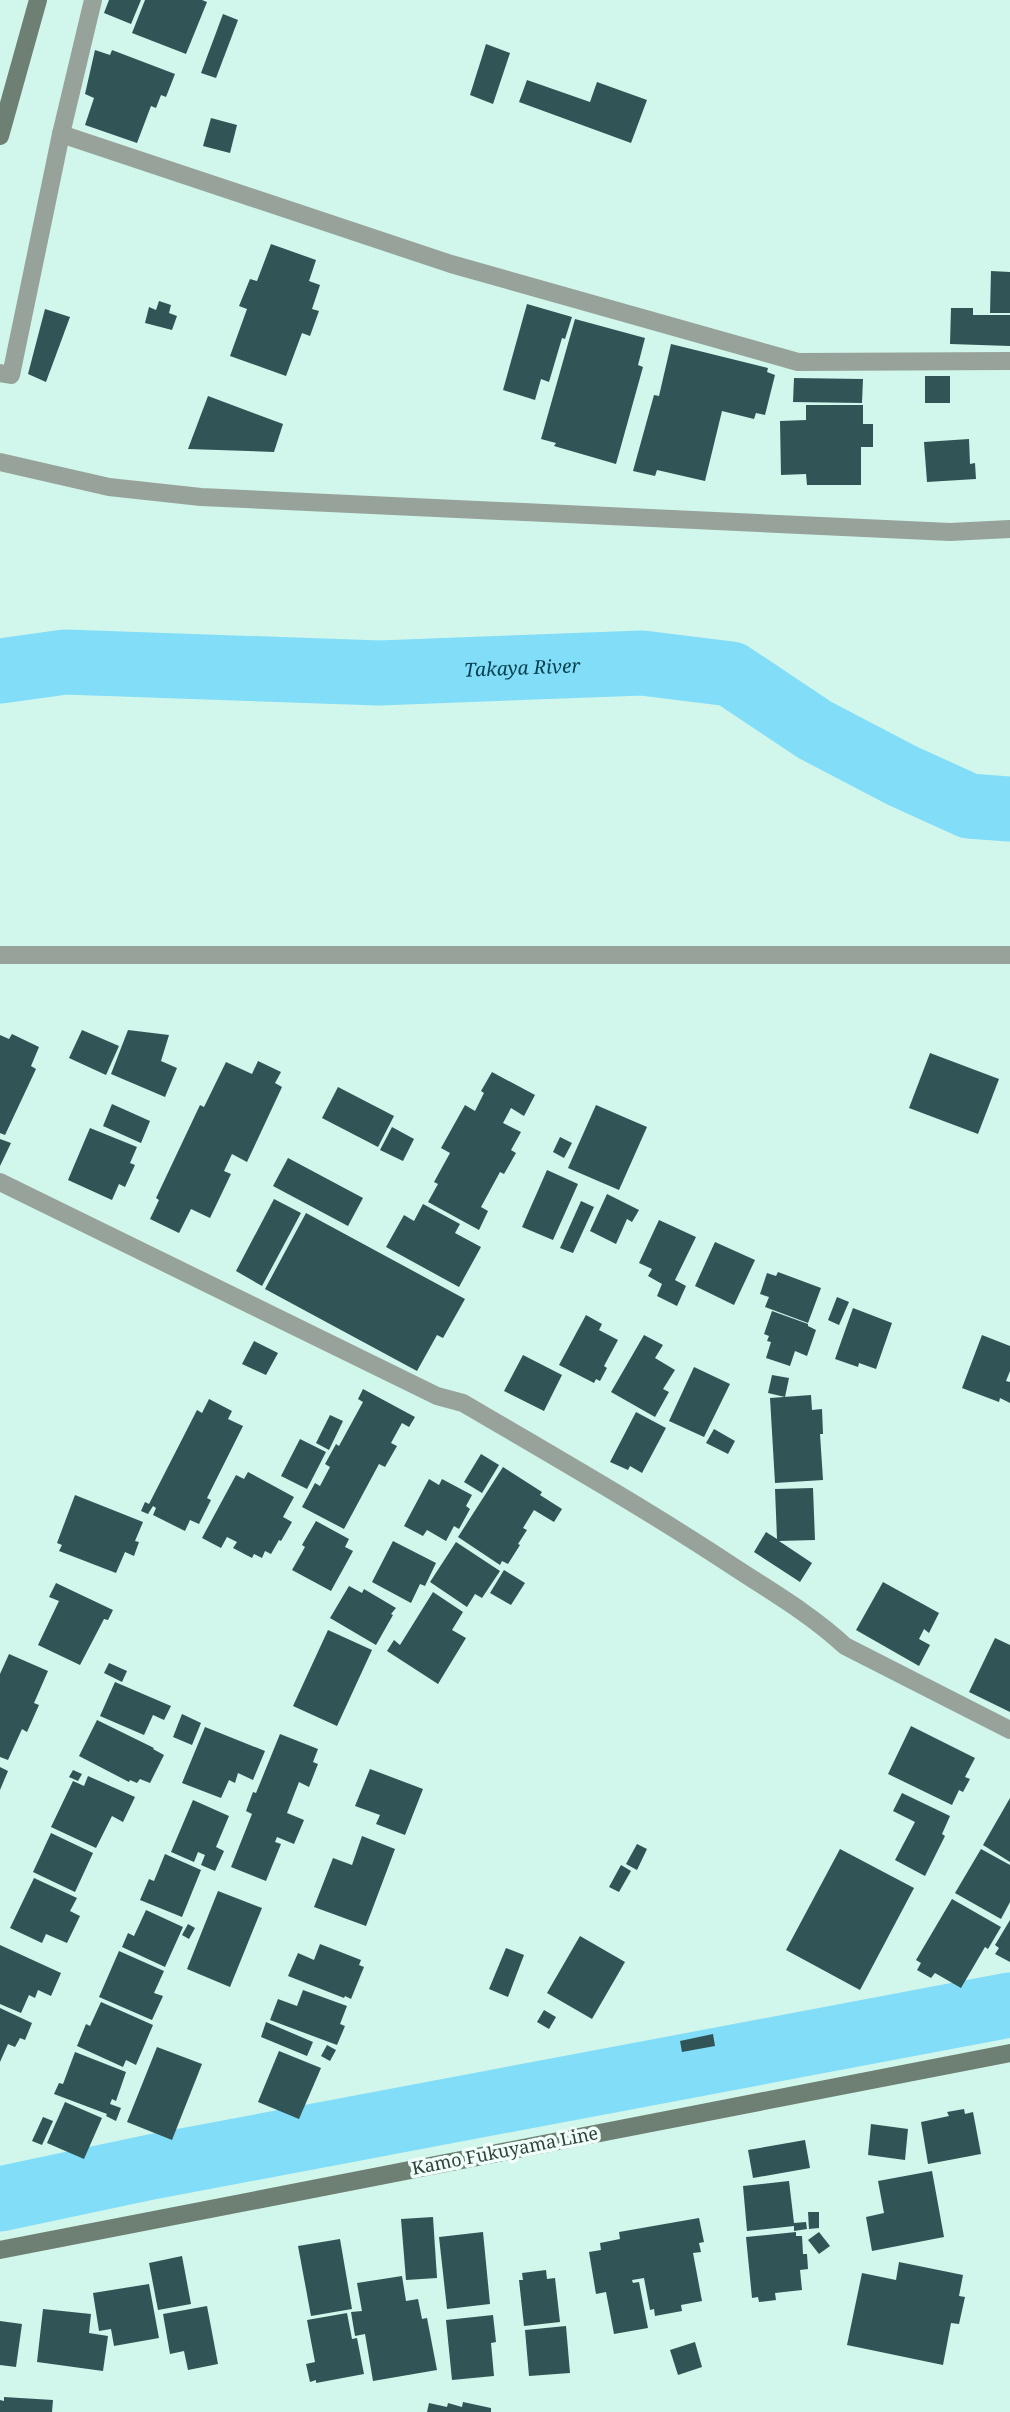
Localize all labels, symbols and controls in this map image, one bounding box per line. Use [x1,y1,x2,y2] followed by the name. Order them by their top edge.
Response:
[463,652,581,683] water label: Takaya River
[410,2120,600,2180] street label: Kamo Fukuyama Line

